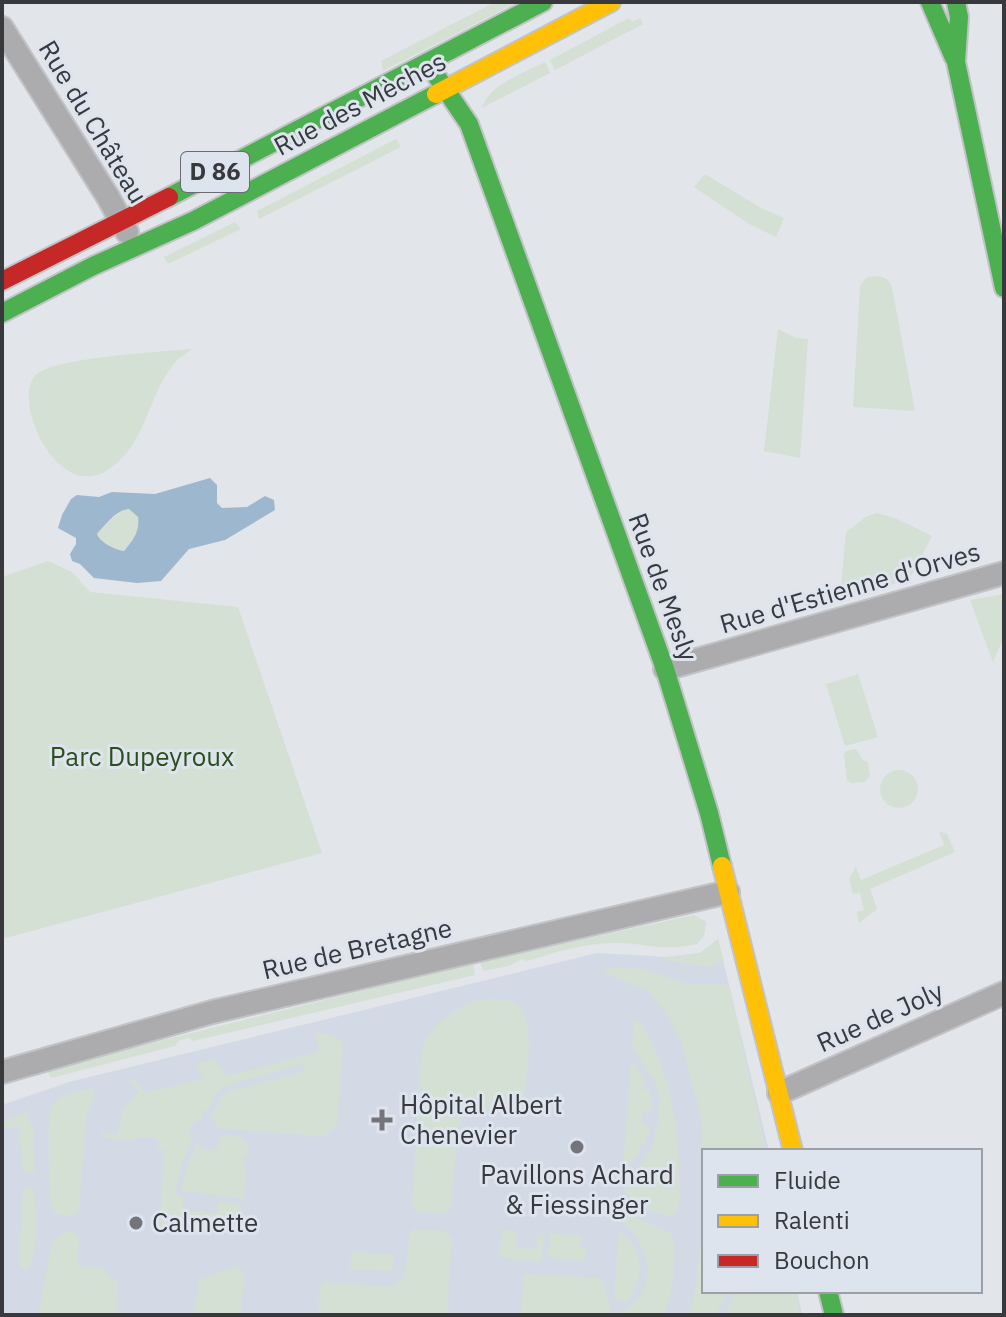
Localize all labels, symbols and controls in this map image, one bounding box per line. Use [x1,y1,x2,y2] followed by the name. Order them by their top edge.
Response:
[32,34,156,209] street label: Rue du Château
[268,43,451,163] street label: Rue des Mèches
[181,152,249,192] road number: D 86
[621,508,706,665] street label: Rue de Mesly
[715,534,984,641] street label: Rue d'Estienne d'Orves
[50,739,234,773] park label: Parc Dupeyroux
[259,910,455,986] street label: Rue de Bretagne
[811,973,948,1059] street label: Rue de Joly
[400,1087,563,1151] place label: Hôpital Albert Chenevier
[371,1109,393,1131] marker: Hôpital Albert Chenevier
[568,1138,586,1156] marker: Pavillons Achard & Fiessinger
[702,1149,982,1293] legend
[480,1157,674,1221] place label: Pavillons Achard & Fiessinger
[774,1164,841,1196] text: Fluide
[774,1204,850,1236] text: Ralenti
[152,1205,258,1239] place label: Calmette
[127,1214,145,1232] marker: Calmette
[774,1244,870,1276] text: Bouchon

